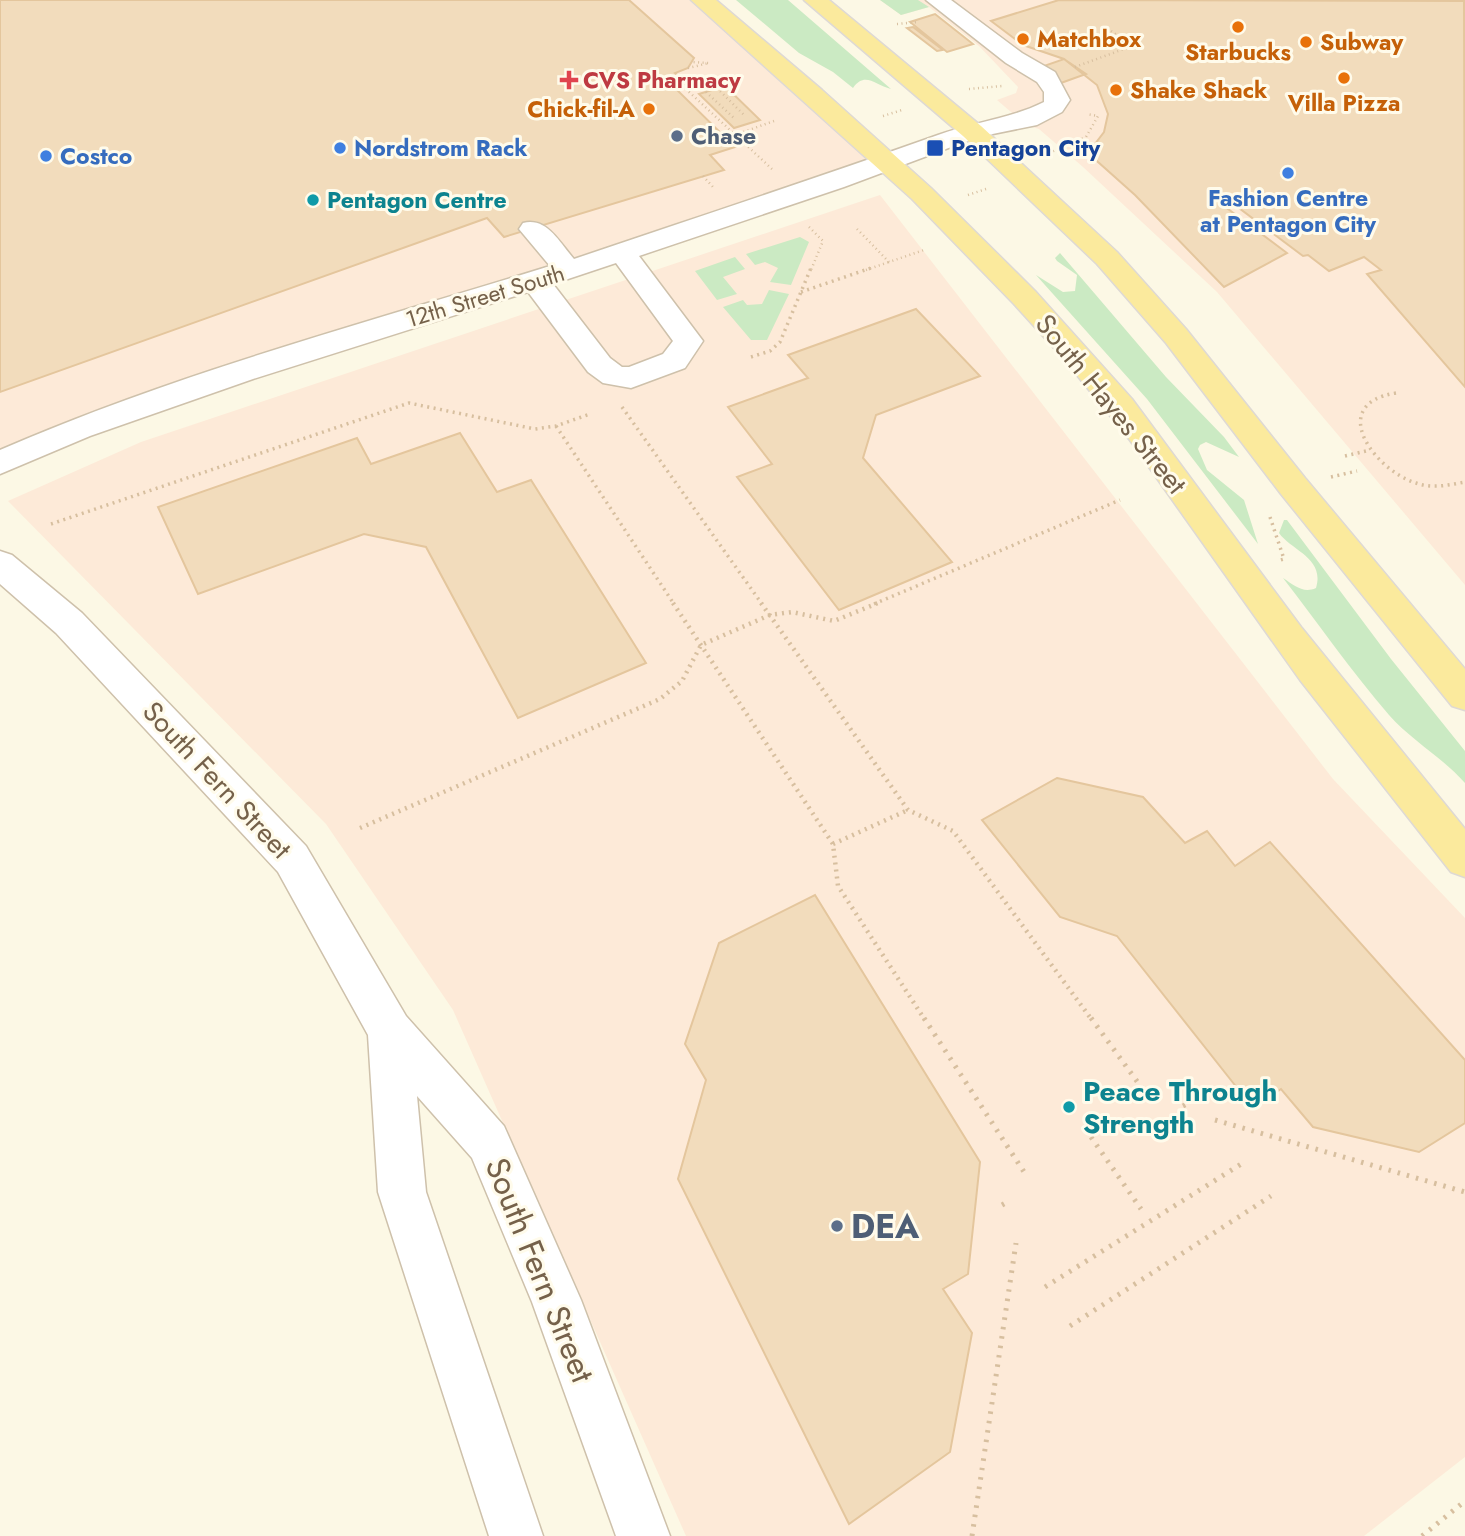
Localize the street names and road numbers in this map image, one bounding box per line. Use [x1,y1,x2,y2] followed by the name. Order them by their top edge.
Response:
[401,256,569,336] street label: 12th Street South
[1025,305,1197,503] street label: South Hayes Street
[133,692,301,868] street label: South Fern Street
[474,1151,606,1389] street label: South Fern Street

